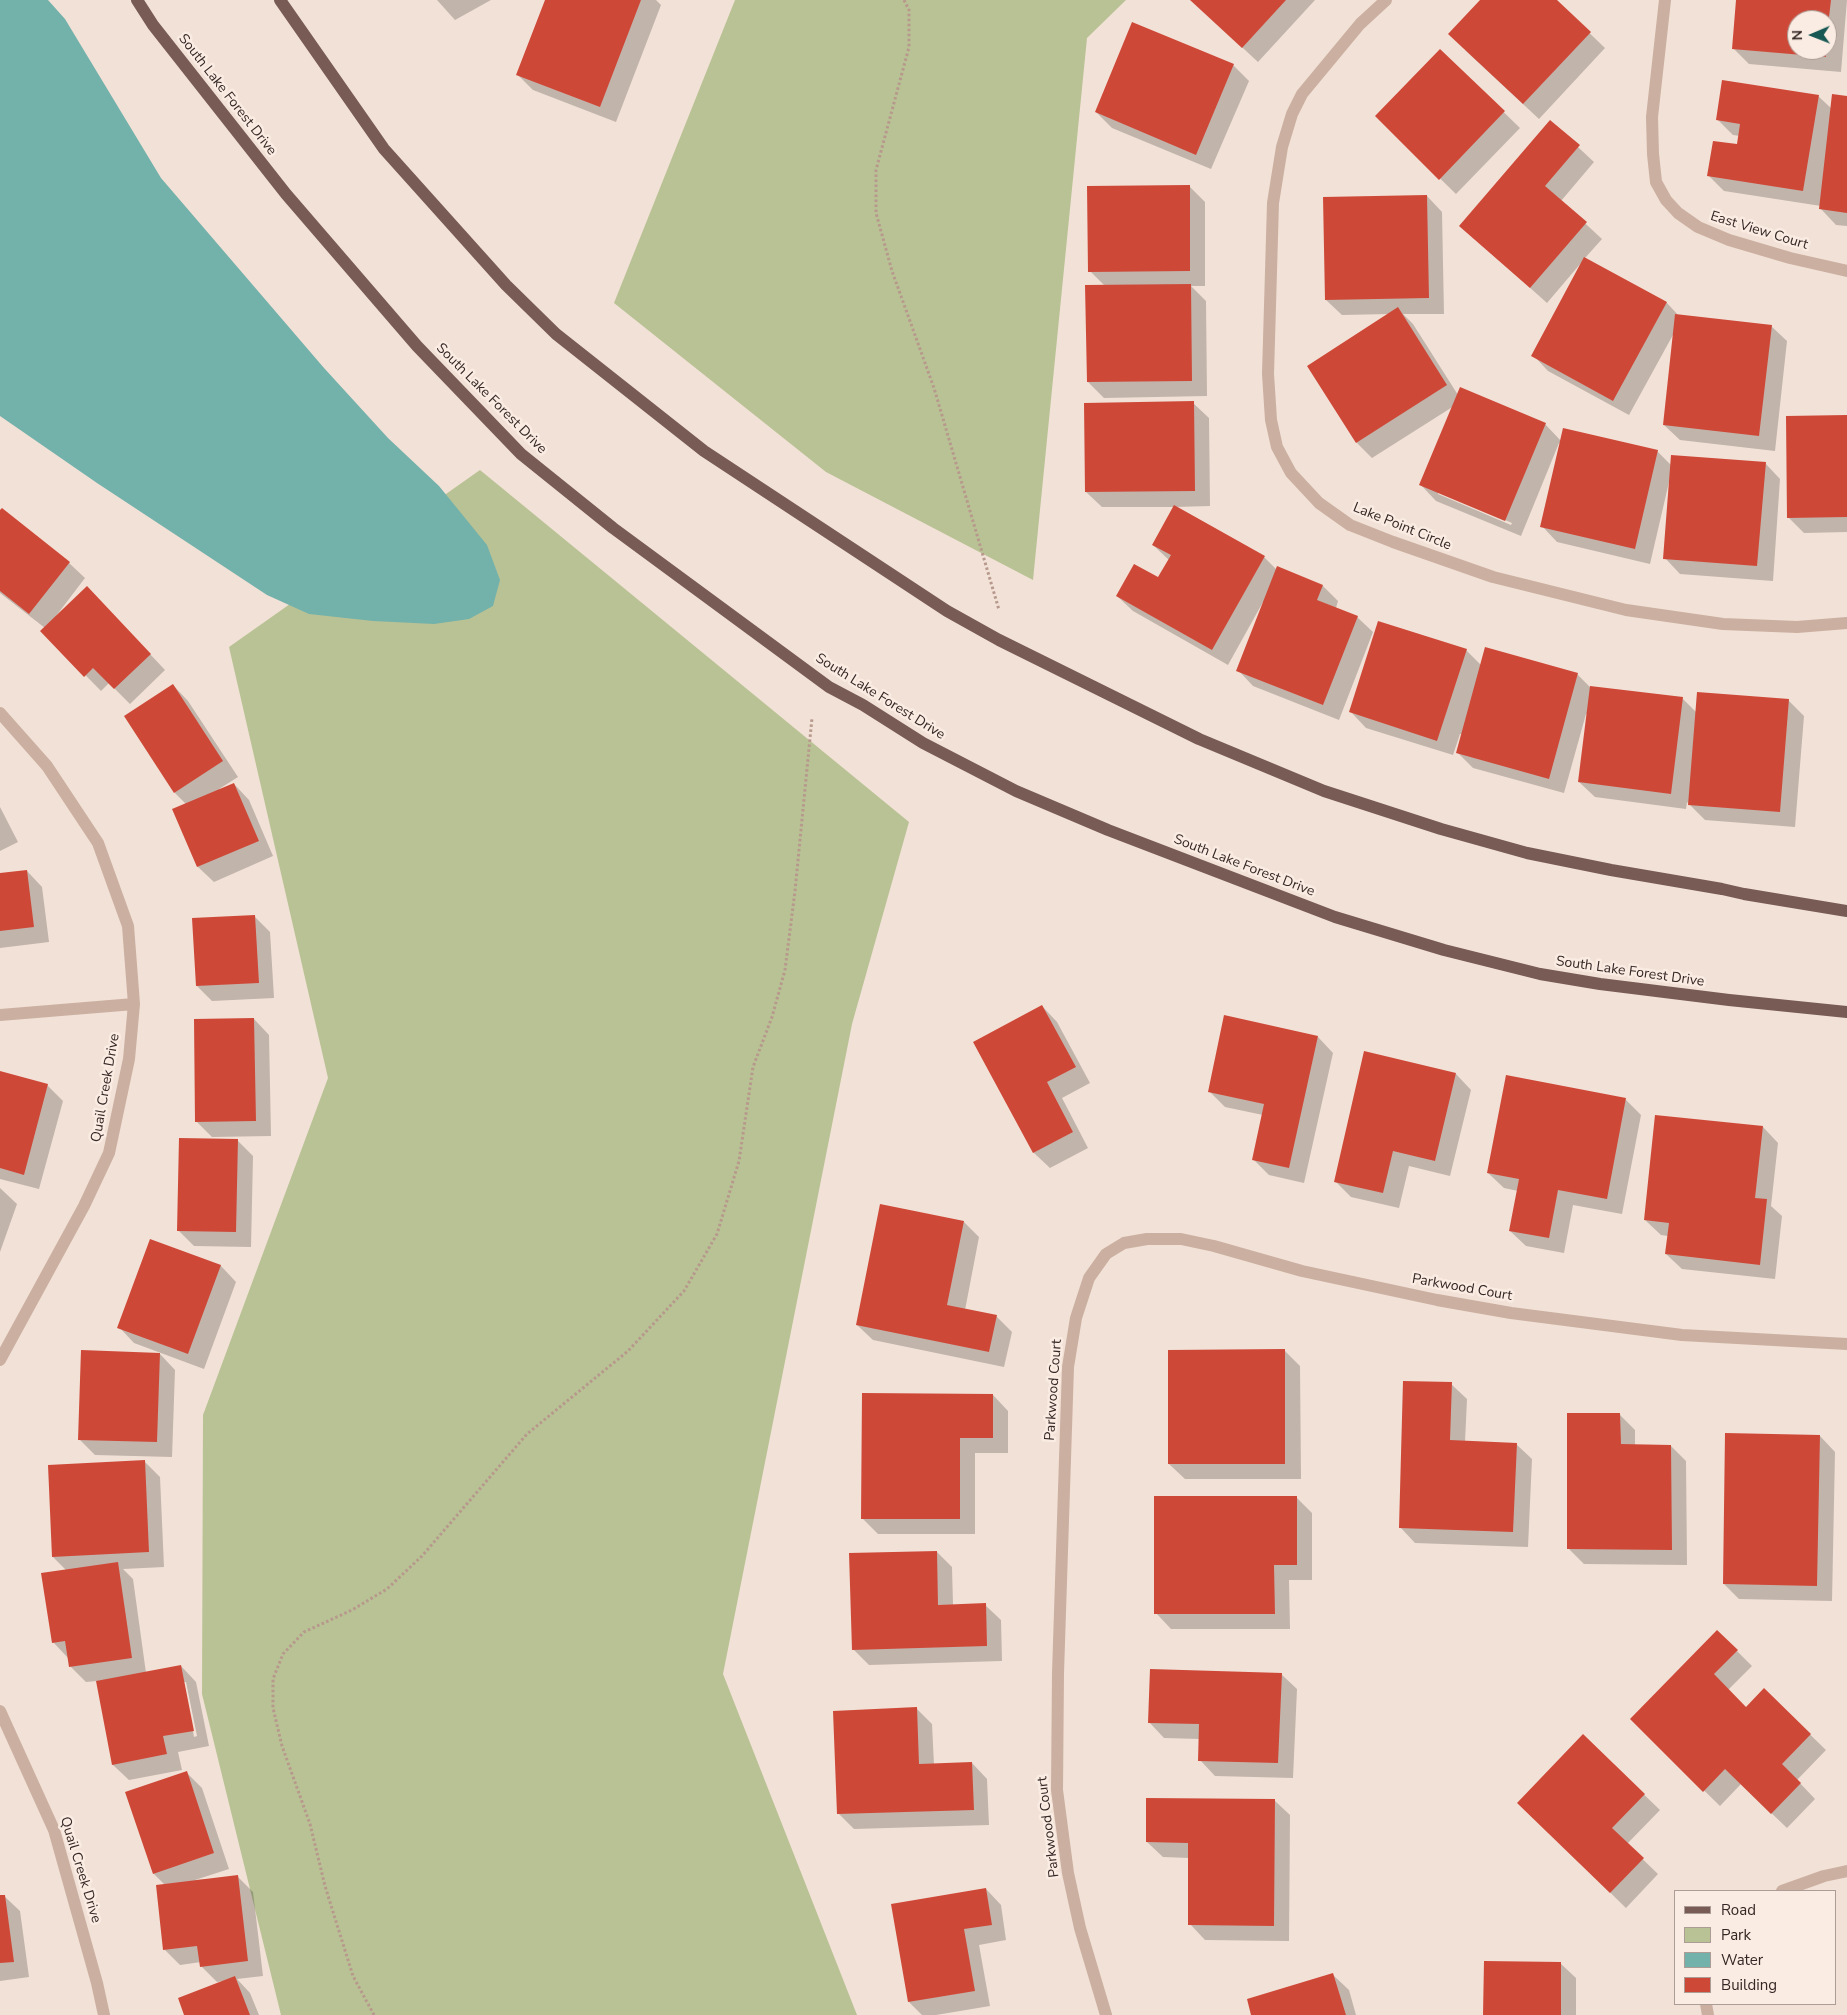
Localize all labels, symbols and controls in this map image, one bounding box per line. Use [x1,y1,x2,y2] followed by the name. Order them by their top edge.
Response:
[1787,10,1837,60] north arrow
[1788,30,1807,41] text: N
[174,31,280,159] street label: South Lake Forest Drive
[1708,208,1810,254] street label: East View Court
[432,340,550,458] street label: South Lake Forest Drive
[1350,500,1454,554] street label: Lake Point Circle
[812,650,948,744] street label: South Lake Forest Drive
[1171,831,1317,901] street label: South Lake Forest Drive
[1555,953,1705,991] street label: South Lake Forest Drive
[88,1032,124,1144] street label: Quail Creek Drive
[1411,1271,1513,1305] street label: Parkwood Court
[1042,1339,1066,1441] street label: Parkwood Court
[1034,1776,1064,1878] street label: Parkwood Court
[56,1815,104,1925] street label: Quail Creek Drive
[1674,1890,1837,2005] legend
[1721,1900,1756,1920] text: Road
[1721,1925,1751,1945] text: Park
[1721,1950,1763,1970] text: Water
[1721,1975,1777,1995] text: Building

